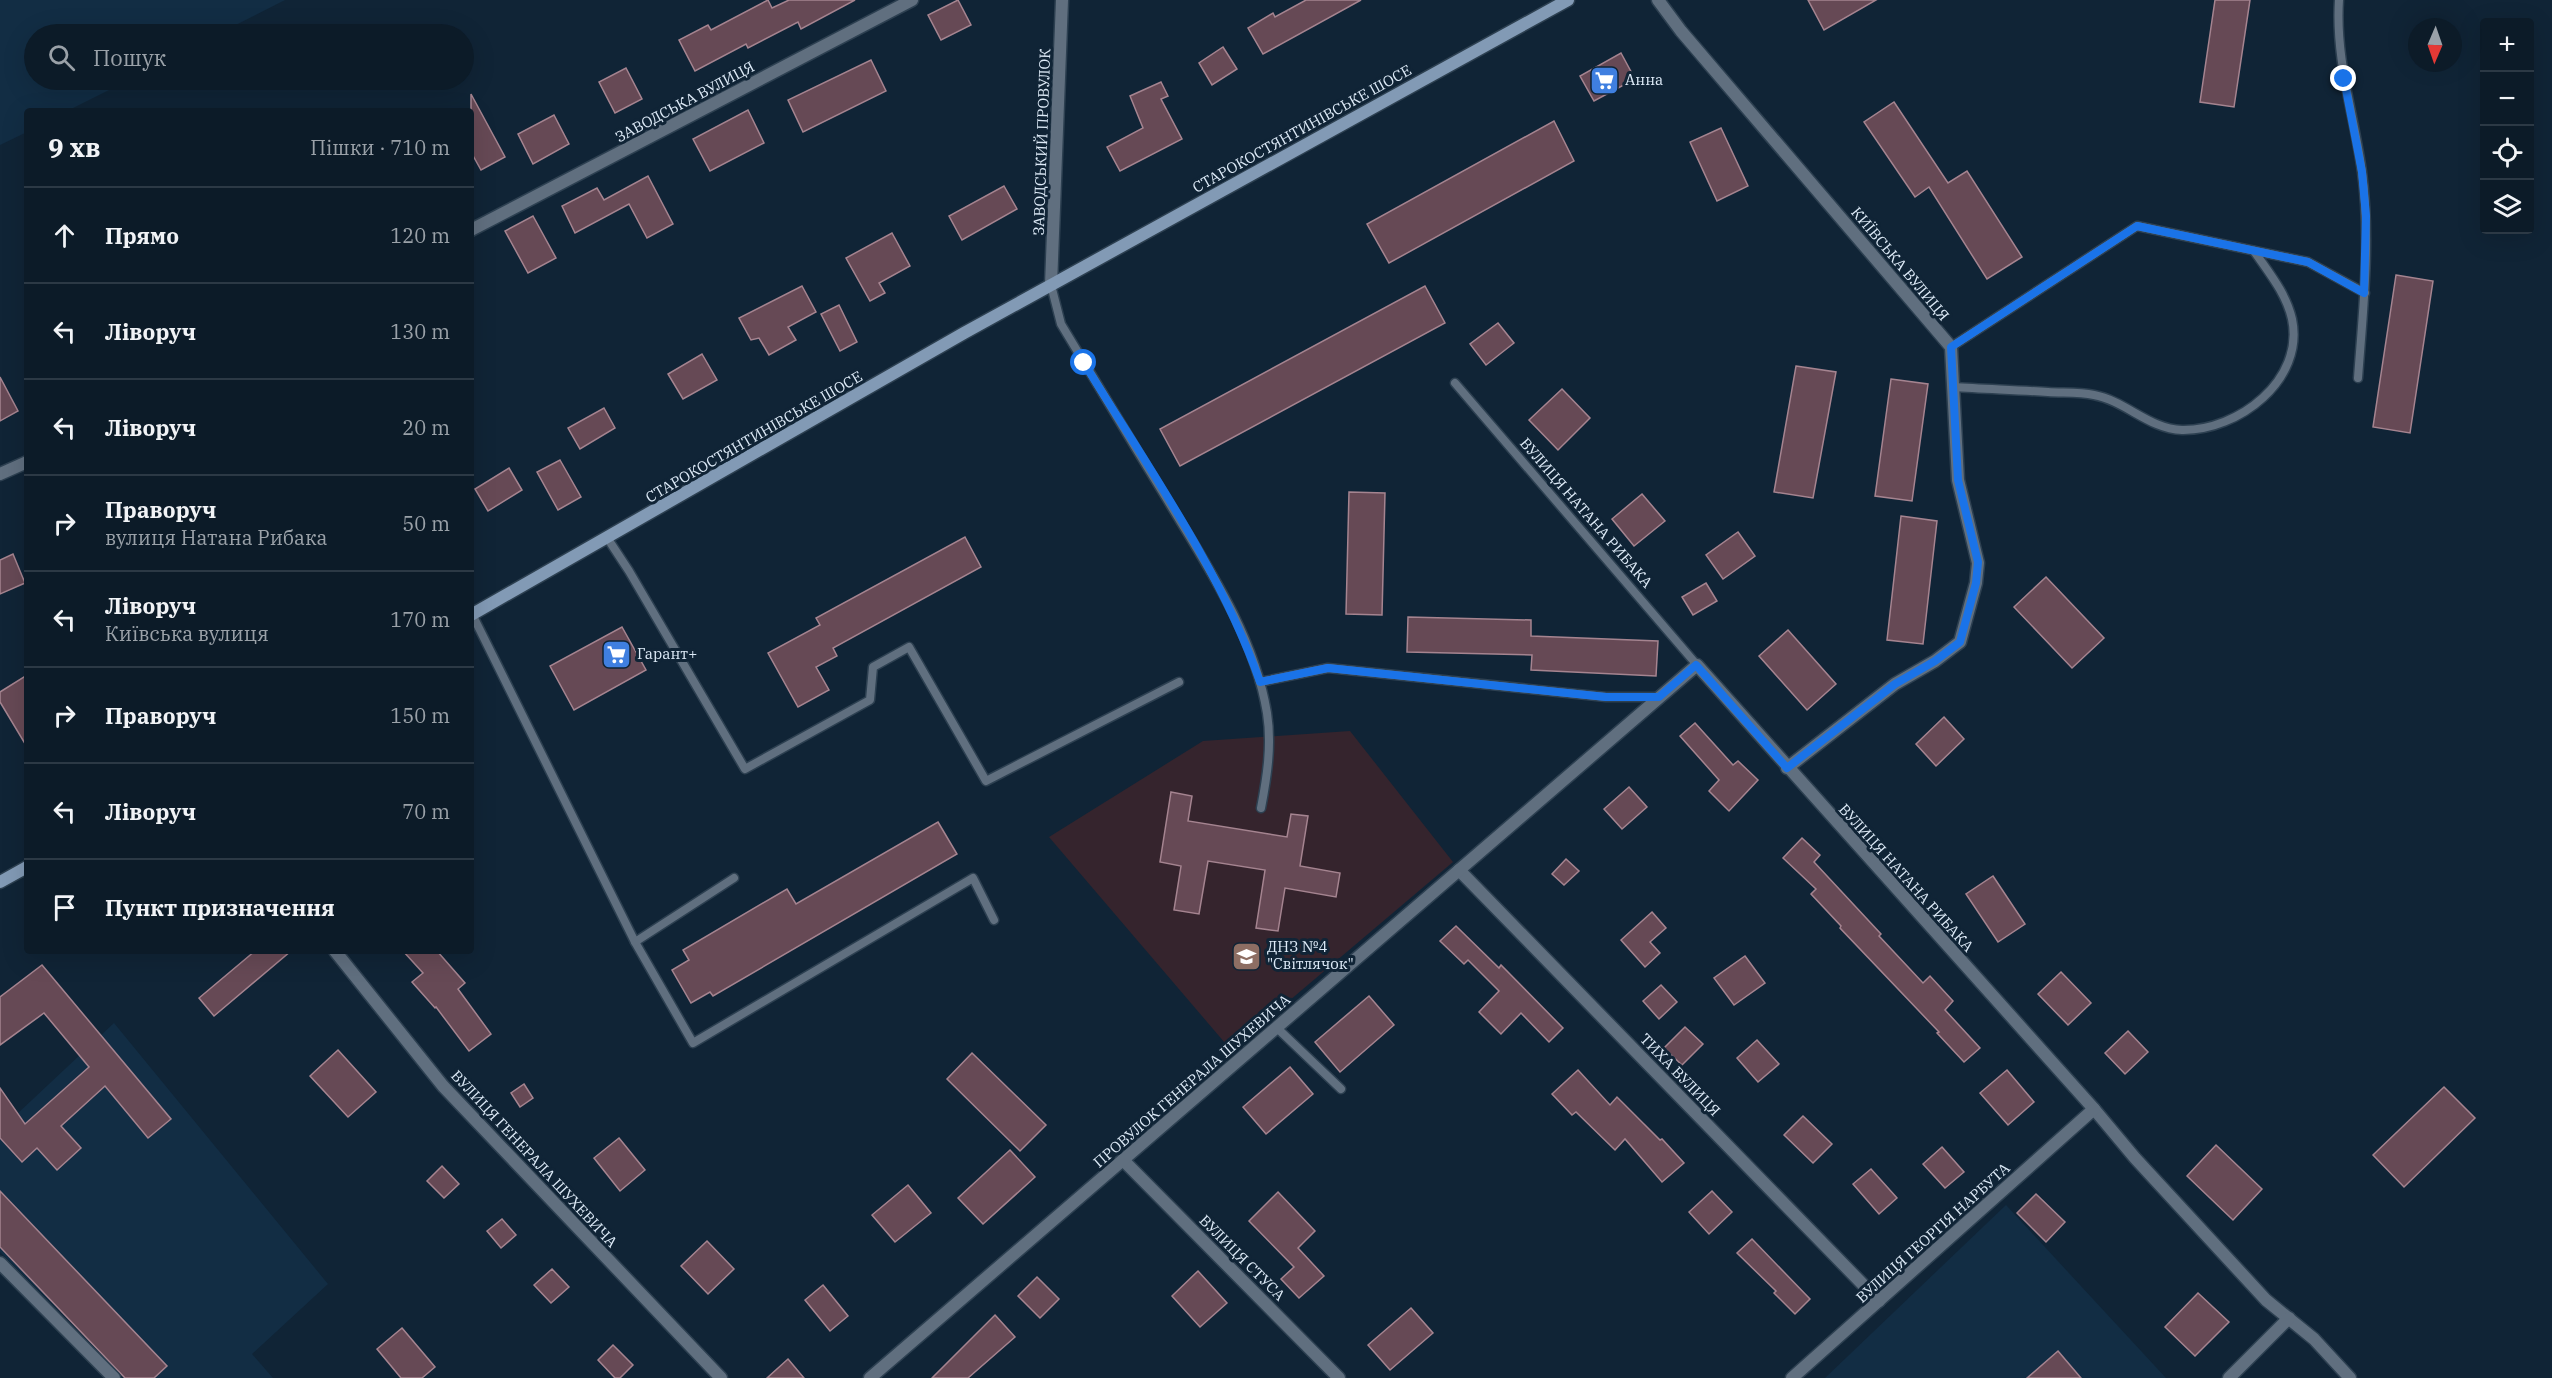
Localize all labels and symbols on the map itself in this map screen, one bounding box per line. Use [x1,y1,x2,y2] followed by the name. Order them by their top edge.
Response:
[2408,18,2462,72] north arrow
[1029,47,1054,236] street label: ЗАВОДСЬКИЙ ПРОВУЛОК
[612,57,757,146] street label: ЗАВОДСЬКА ВУЛИЦЯ
[1189,60,1415,197] street label: СТАРОКОСТЯНТИНІВСЬКЕ ШОСЕ
[1588,64,1620,96] supermarket icon: Анна
[2330,65,2356,91] route end
[1625,70,1663,89] place label: Анна
[1847,203,1953,324] street label: КИЇВСЬКА ВУЛИЦЯ
[1070,349,1096,375] route start
[642,366,866,507] street label: СТАРОКОСТЯНТИНІВСЬКЕ ШОСЕ
[1516,434,1657,592] street label: ВУЛИЦЯ НАТАНА РИБАКА
[600,638,632,670] supermarket icon: Гарант+
[637,644,697,663] place label: Гарант+
[1835,800,1978,956] street label: ВУЛИЦЯ НАТАНА РИБАКА
[1267,937,1354,973] place label: ДНЗ №4 "Світлячок"
[1230,940,1262,972] school or university icon: ДНЗ №4 "Світлячок"
[1089,989,1295,1171] street label: ПРОВУЛОК ГЕНЕРАЛА ШУХЕВИЧА
[1636,1029,1725,1120] street label: ТИХА ВУЛИЦЯ
[447,1066,622,1252] street label: ВУЛИЦЯ ГЕНЕРАЛА ШУХЕВИЧА
[1852,1158,2014,1307] street label: ВУЛИЦЯ ГЕОРГІЯ НАРБУТА
[1195,1211,1290,1305] street label: ВУЛИЦЯ СТУСА

